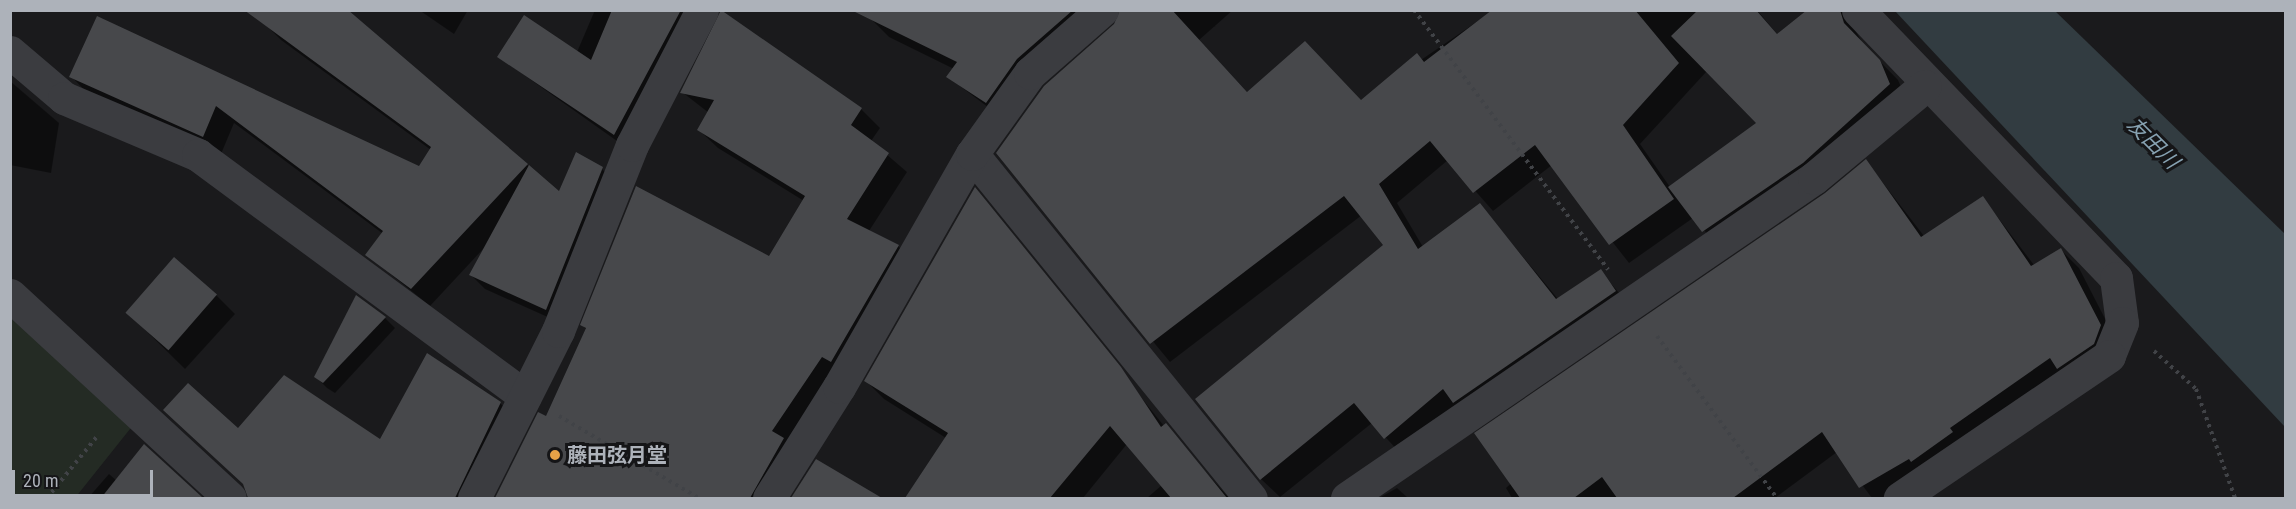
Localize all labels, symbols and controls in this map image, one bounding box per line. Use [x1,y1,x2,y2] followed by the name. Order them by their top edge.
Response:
[2122,112,2184,174] water label: 友田川
[567,443,667,467] place label: 藤田弦月堂
[548,448,562,462] marker: 藤田弦月堂
[15,458,156,496] scale bar
[23,470,58,491] text: 20 m

